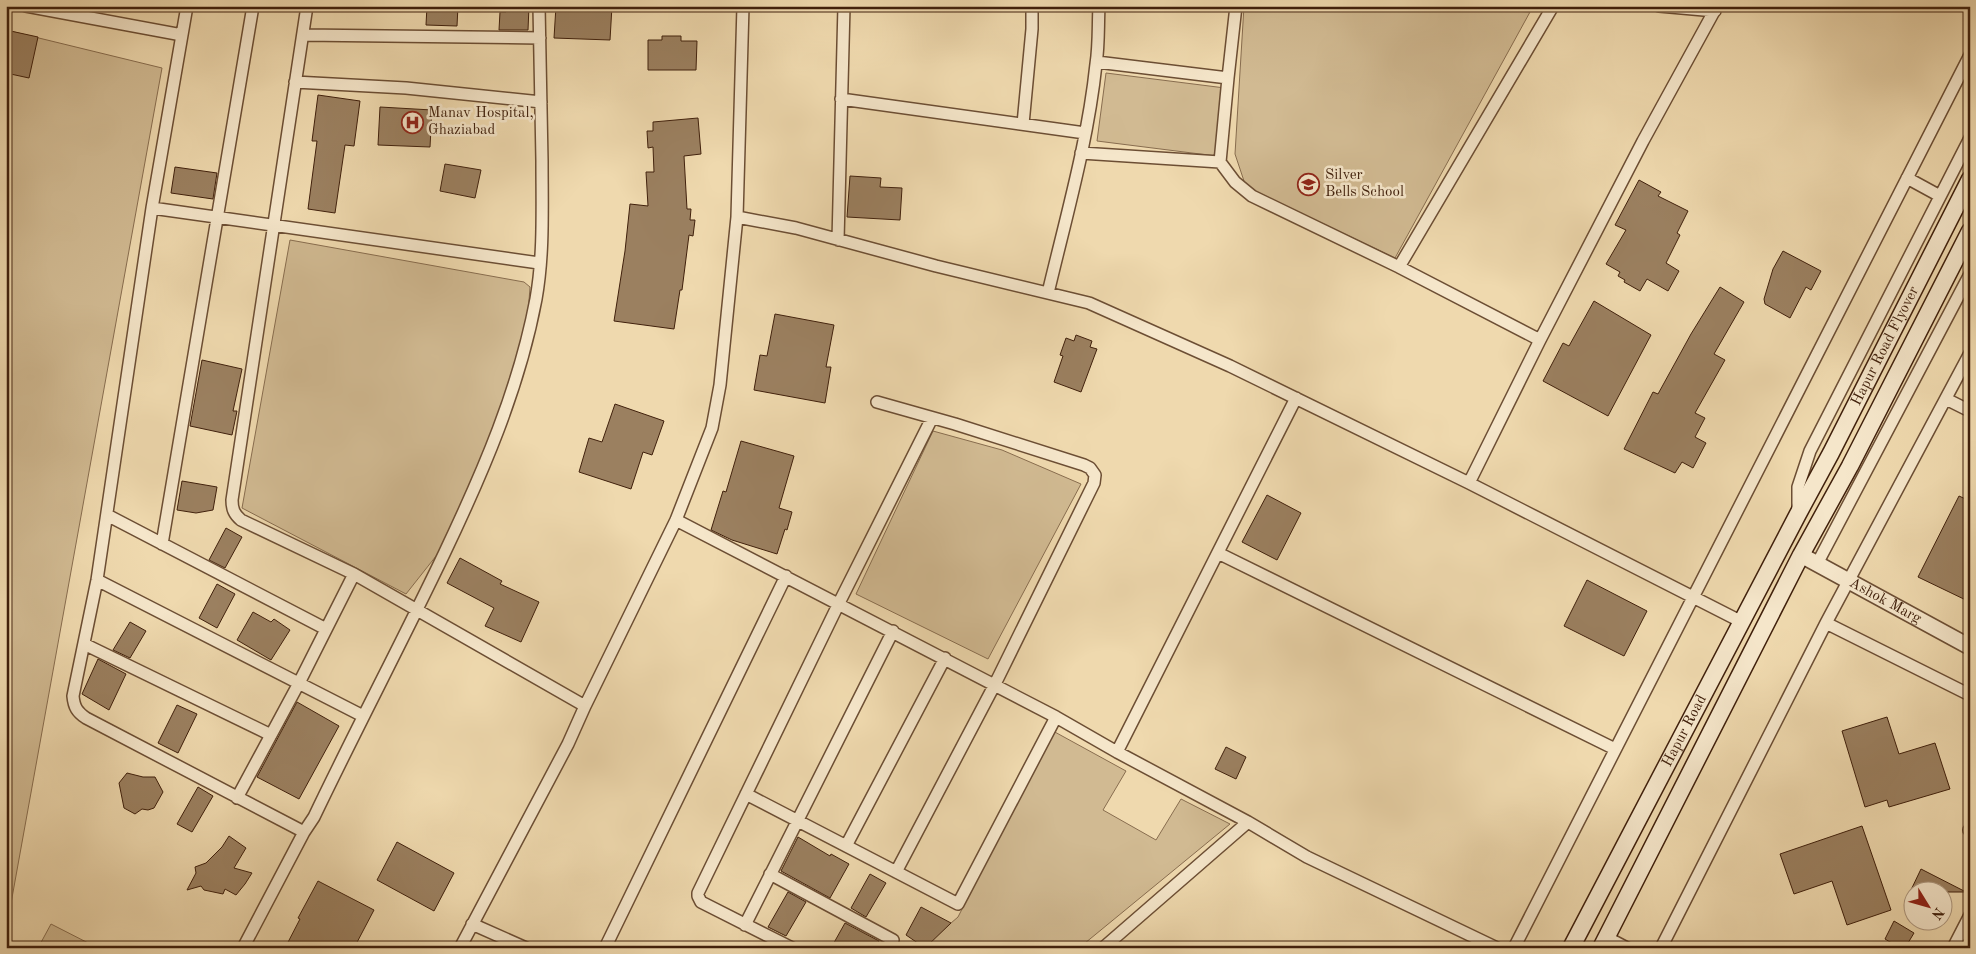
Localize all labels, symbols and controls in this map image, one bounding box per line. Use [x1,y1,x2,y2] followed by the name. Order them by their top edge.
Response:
[428,106,534,138] place label: Manav Hospital, Ghaziabad
[400,110,424,134] hospital icon: Manav Hospital, Ghaziabad
[1325,168,1404,200] place label: Silver Bells School
[1297,172,1321,196] school or university icon: Silver Bells School
[1849,284,1922,408] street label: Hapur Road Flyover
[1847,575,1924,627] street label: Ashok Marg
[1660,692,1710,769] street label: Hapur Road
[1904,882,1954,932] north arrow
[1929,905,1946,922] text: N

